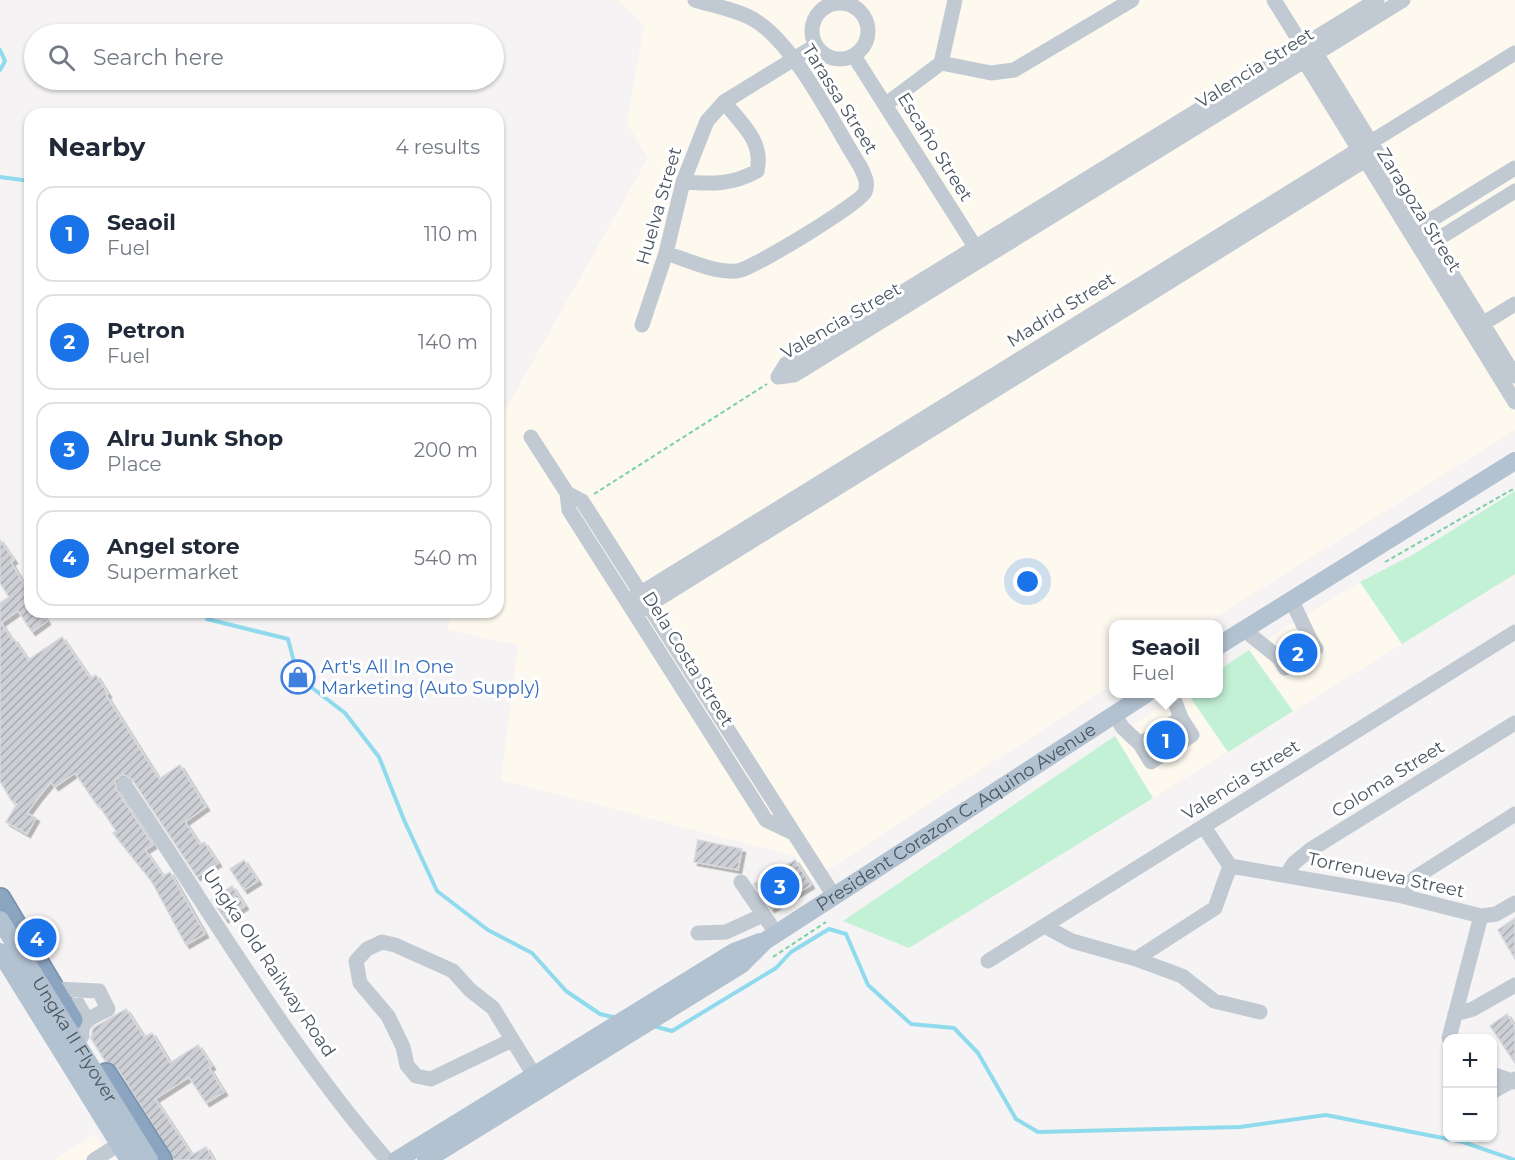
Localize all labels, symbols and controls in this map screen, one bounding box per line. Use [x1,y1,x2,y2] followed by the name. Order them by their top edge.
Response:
[1192,23,1318,113] street label: Valencia Street
[24,24,504,90] search box
[798,40,882,158] street label: Tarassa Street
[45,41,78,74] icon: search
[93,44,224,71] text: Search here
[893,89,977,205] street label: Escaño Street
[48,131,145,163] text: Nearby
[395,135,480,159] text: 4 results
[1372,144,1466,276] street label: Zaragoza Street
[632,145,686,267] street label: Huelva Street
[107,209,176,236] text: Seaoil
[66,222,73,246] text: 1
[424,222,478,246] text: 110 m
[107,236,150,260] text: Fuel
[1003,268,1119,352] street label: Madrid Street
[777,278,905,364] street label: Valencia Street
[107,317,185,344] text: Petron
[64,330,75,354] text: 2
[418,330,478,354] text: 140 m
[107,344,150,368] text: Fuel
[107,425,283,452] text: Alru Junk Shop
[64,438,75,462] text: 3
[414,438,478,462] text: 200 m
[107,452,162,476] text: Place
[107,533,240,560] text: Angel store
[63,546,76,570] text: 4
[414,546,478,570] text: 540 m
[107,560,239,584] text: Supermarket
[1013,567,1042,596] your location
[638,587,738,731] street label: Dela Costa Street
[1109,620,1223,698] popup
[1278,630,1318,676] pin: 2
[1132,634,1200,661] text: Seaoil
[321,656,540,699] place label: Art's All In One Marketing (Auto Supply)
[280,659,316,695] shop icon: Art's All In One Marketing (Auto Supply)
[1132,661,1175,685] text: Fuel
[812,718,1100,916] street label: President Corazon C. Aquino Avenue
[1146,718,1186,762] pin: 1
[1178,735,1304,825] street label: Valencia Street
[1328,736,1448,822] street label: Coloma Street
[1306,848,1466,902] street label: Torrenueva Street
[760,864,800,908] pin: 3
[198,865,340,1061] street label: Ungka Old Railway Road
[18,916,57,960] pin: 4
[27,973,122,1107] street label: Ungka II Flyover
[1443,1034,1497,1142] map controls
[1443,1034,1497,1088] button: +
[1443,1088,1497,1142] button: −

